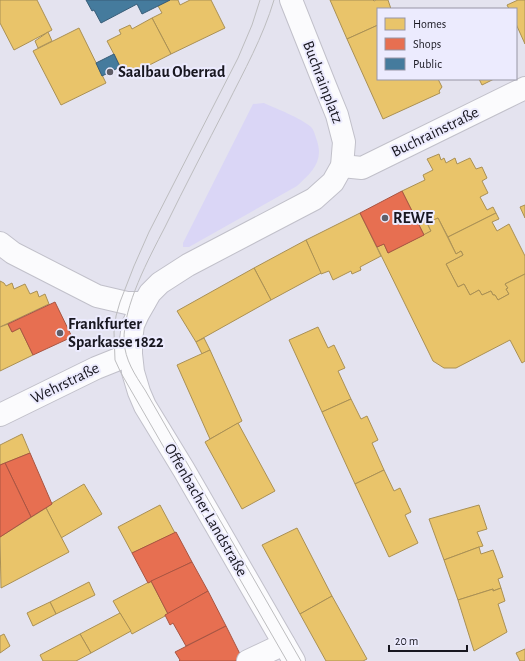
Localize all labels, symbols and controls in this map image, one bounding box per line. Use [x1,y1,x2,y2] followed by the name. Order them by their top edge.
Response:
[377,8,517,80] legend
[413,18,446,30] text: Homes
[413,38,441,50] text: Shops
[300,39,346,126] street label: Buchrainplatz
[413,58,442,70] text: Public
[118,64,226,80] place label: Saalbau Oberrad
[105,67,115,77] marker: Saalbau Oberrad
[389,104,481,160] street label: Buchrainstraße
[393,210,433,226] place label: REWE
[380,213,390,223] marker: REWE
[68,316,164,350] place label: Frankfurter Sparkasse 1822
[55,328,65,338] marker: Frankfurter Sparkasse 1822
[28,360,102,406] street label: Wehrstraße
[161,441,251,579] street label: Offenbacher Landstraße
[389,627,467,653] scale bar
[395,635,418,647] text: 20 m

